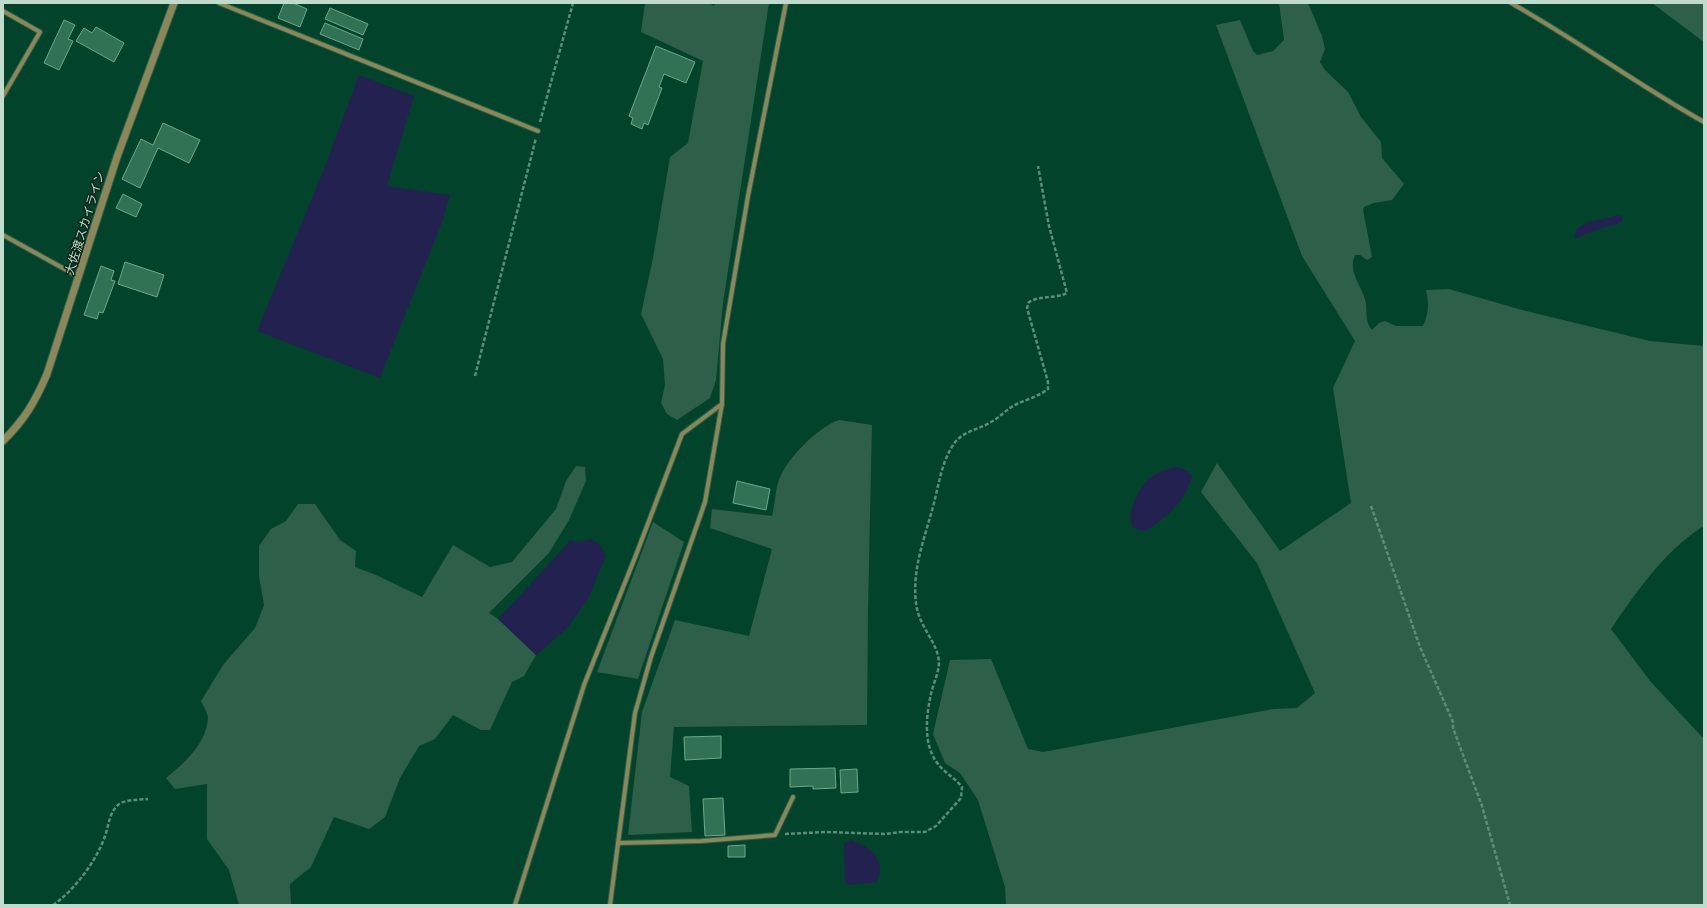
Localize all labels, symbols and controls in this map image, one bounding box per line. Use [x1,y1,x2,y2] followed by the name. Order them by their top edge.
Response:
[63,169,108,277] street label: 大佐渡スカイライン

